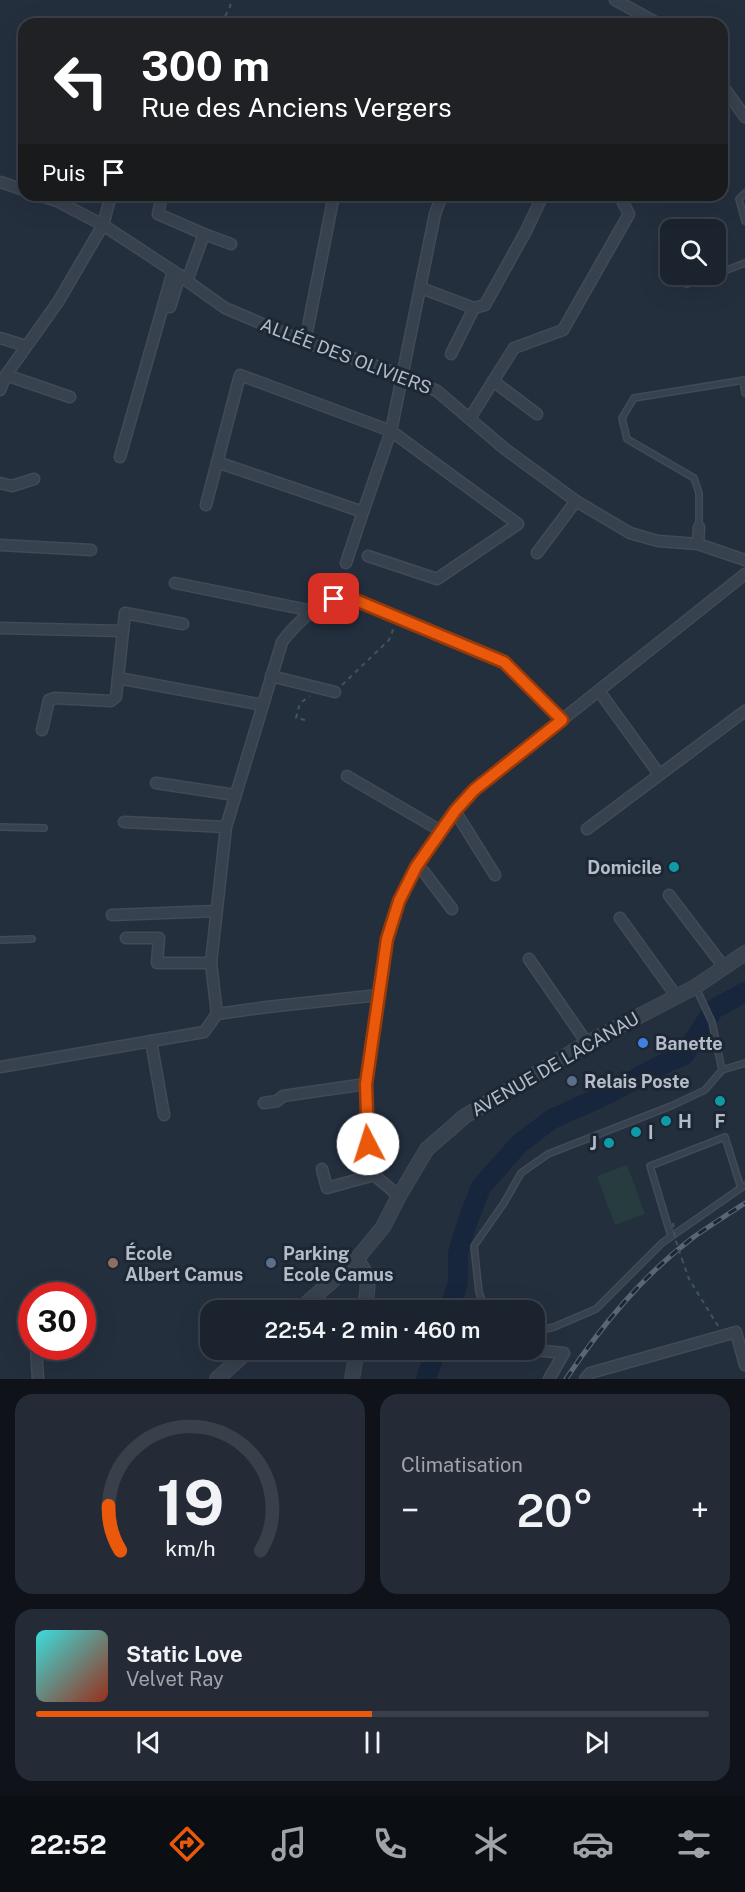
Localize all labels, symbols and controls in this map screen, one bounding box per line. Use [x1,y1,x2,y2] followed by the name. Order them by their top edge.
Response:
[141,41,270,90] text: 300 m
[42,42,120,120] icon: left
[141,91,452,123] text: Rue des Anciens Vergers
[97,156,130,189] icon: arrive
[42,160,85,186] text: Puis
[660,219,726,285] map controls
[660,219,726,285] button: search
[257,313,435,398] street label: ALLÉE DES OLIVIERS
[308,573,359,624] pin
[317,582,350,615] icon: arrive
[587,857,662,878] place label: Domicile
[667,860,681,874] marker: Domicile
[468,1007,642,1121] street label: AVENUE DE LACANAU
[655,1033,723,1054] place label: Banette
[636,1036,650,1050] marker: Banette
[584,1071,690,1092] place label: Relais Poste
[565,1074,579,1088] marker: Relais Poste
[713,1094,727,1108] marker: F
[678,1111,692,1132] place label: H
[714,1111,726,1132] place label: F
[336,1112,400,1176] position arrow
[659,1114,673,1128] marker: H
[648,1122,654,1143] place label: I
[629,1125,643,1139] marker: I
[590,1133,597,1154] place label: J
[602,1136,616,1150] marker: J
[125,1242,243,1285] place label: École Albert Camus
[283,1243,394,1285] place label: Parking Ecole Camus
[106,1256,120,1270] marker: École Albert Camus
[264,1256,278,1270] marker: Parking Ecole Camus
[18,1282,96,1360] speed limit sign: 30
[265,1317,480,1343] text: 22:54 · 2 min · 460 m
[401,1453,523,1477] text: Climatisation
[156,1466,224,1539] text: 19
[516,1484,594,1537] text: 20°
[401,1491,419,1529] text: −
[691,1491,709,1529] text: +
[165,1536,215,1561] text: km/h
[126,1641,243,1667] text: Static Love
[126,1667,224,1691] text: Velvet Ray
[132,1726,165,1759] icon: previous
[356,1726,389,1759] icon: pause
[580,1726,613,1759] icon: next
[166,1823,208,1865] icon: directions
[268,1823,310,1865] icon: music
[369,1823,411,1865] icon: phone
[470,1823,512,1865] icon: climate
[572,1823,614,1865] icon: car
[673,1823,715,1865] icon: filters
[30,1828,107,1860] text: 22:52

